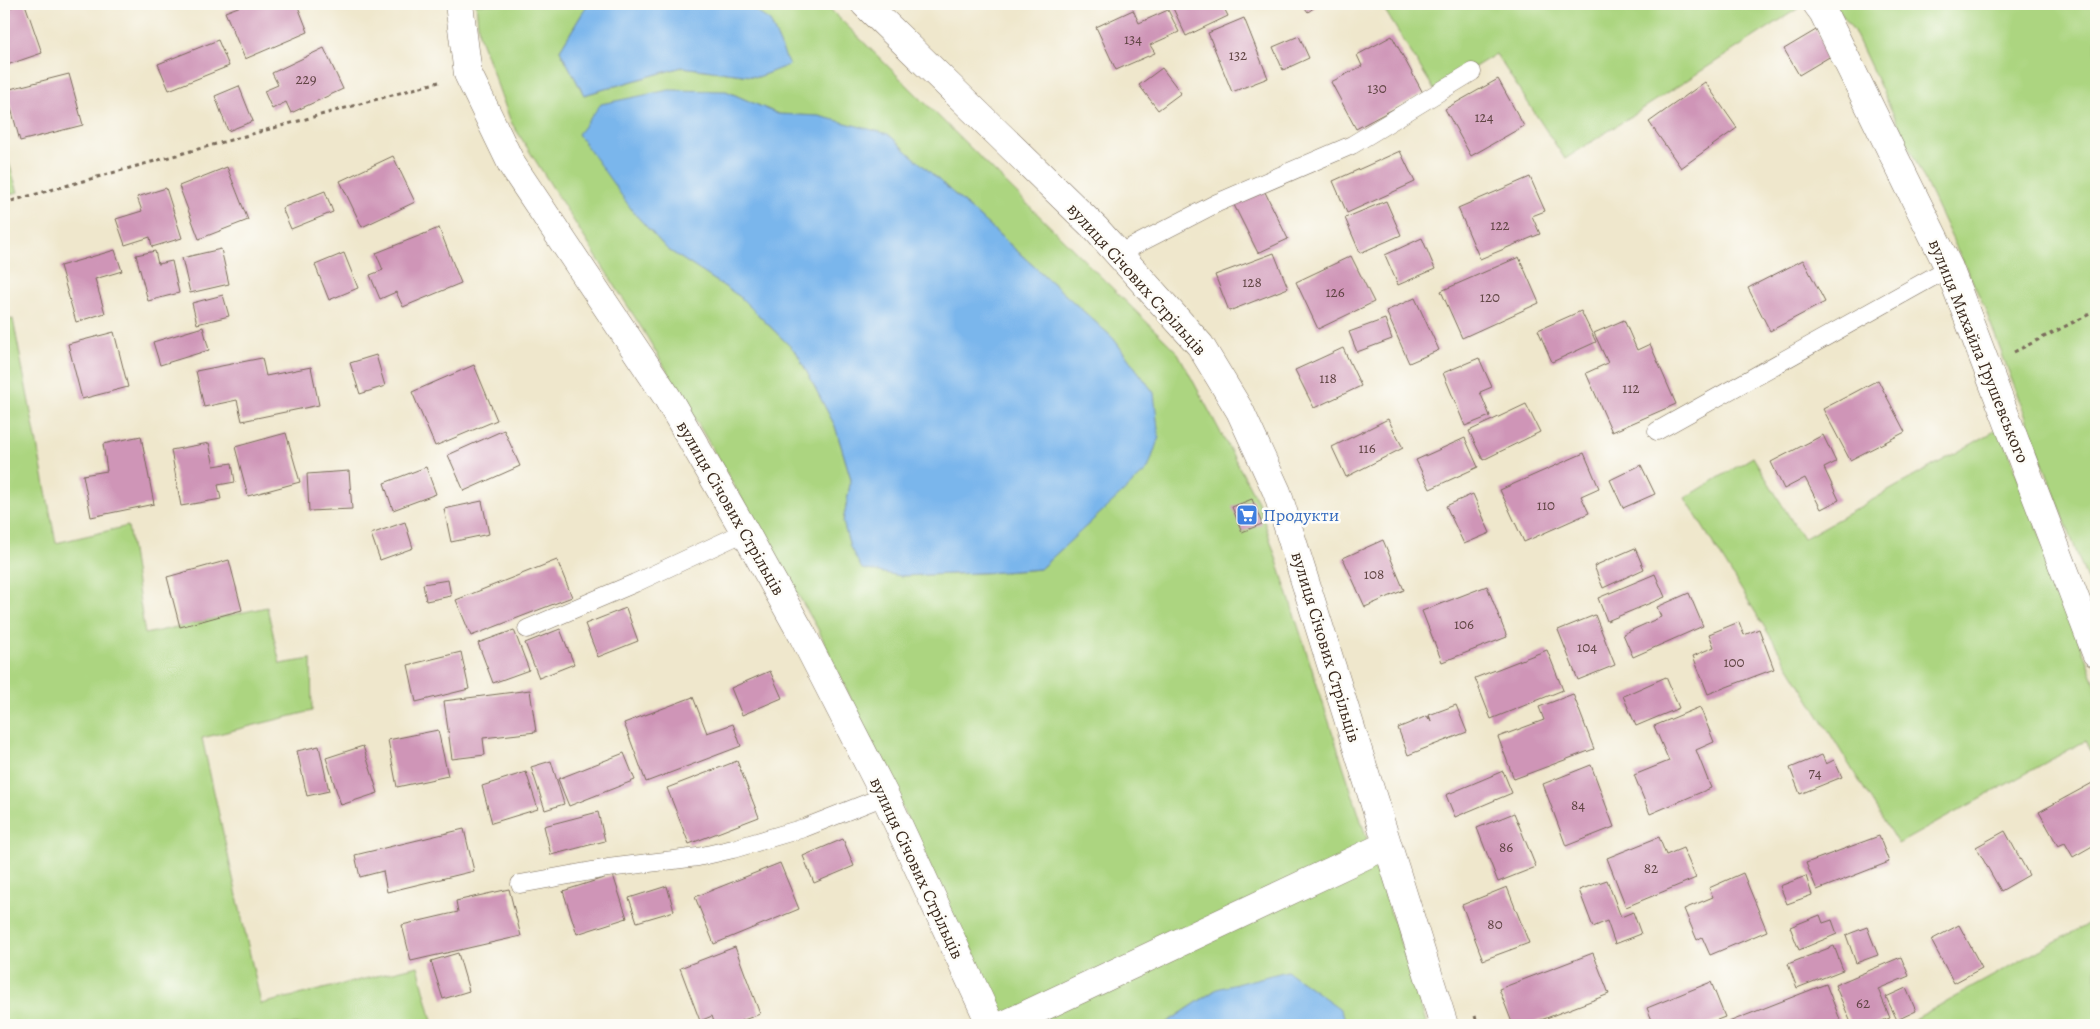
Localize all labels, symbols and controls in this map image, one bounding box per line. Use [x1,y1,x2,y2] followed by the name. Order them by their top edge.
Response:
[1124,29,1142,49] house number: 134
[1229,45,1247,65] house number: 132
[295,69,317,89] house number: 229
[1367,78,1387,98] house number: 130
[1474,107,1494,127] house number: 124
[1062,197,1212,361] street label: вулиця Січових Стрільців
[1490,215,1510,235] house number: 122
[1923,235,2035,467] street label: вулиця Михайла Грушевського
[1242,272,1262,292] house number: 128
[1325,282,1345,302] house number: 126
[1480,287,1500,307] house number: 120
[1319,368,1337,388] house number: 118
[1622,378,1640,398] house number: 112
[671,416,791,600] street label: вулиця Січових Стрільців
[1358,438,1376,458] house number: 116
[1537,495,1555,515] house number: 110
[1235,503,1259,527] supermarket icon: Продукти
[1263,503,1339,527] place label: Продукти
[1286,549,1366,745] street label: вулиця Січових Стрільців
[1364,564,1384,584] house number: 108
[1454,614,1474,634] house number: 106
[1577,637,1597,657] house number: 104
[1723,652,1745,672] house number: 100
[1808,763,1822,783] house number: 74
[864,773,970,963] street label: вулиця Січових Стрільців
[1571,795,1585,815] house number: 84
[1499,837,1513,857] house number: 86
[1644,858,1658,878] house number: 82
[1487,914,1503,934] house number: 80
[1856,993,1870,1013] house number: 62

